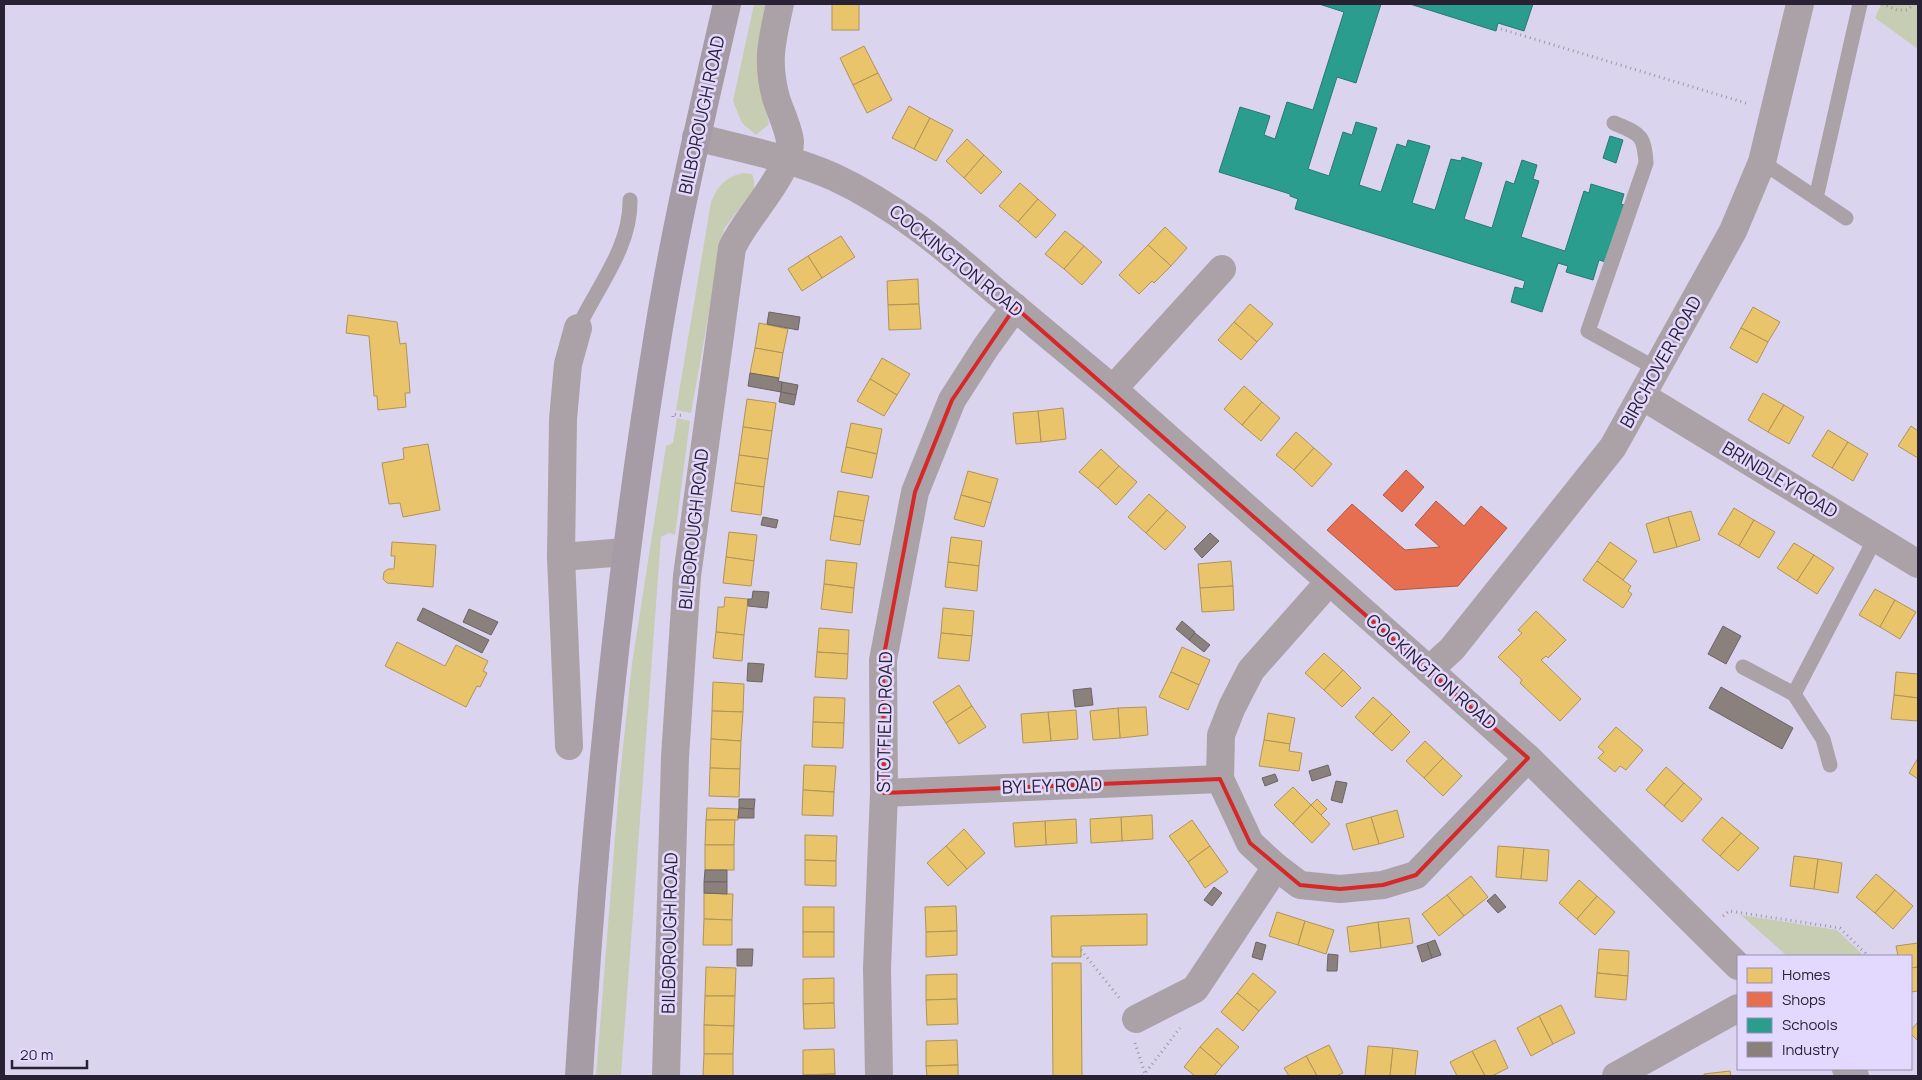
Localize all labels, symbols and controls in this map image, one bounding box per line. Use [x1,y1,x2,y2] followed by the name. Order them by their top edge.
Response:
[672,33,730,196] street label: BILBOROUGH ROAD
[885,199,1028,322] street label: COCKINGTON ROAD
[1614,291,1706,432] street label: BIRCHOVER ROAD
[1718,435,1843,523] street label: BRINDLEY ROAD
[673,447,713,611] street label: BILBOROUGH ROAD
[1361,608,1502,735] street label: COCKINGTON ROAD
[871,651,897,793] street label: STOTFIELD ROAD
[1001,771,1103,799] street label: BYLEY ROAD
[656,852,682,1014] street label: BILBOROUGH ROAD
[1737,955,1912,1070] legend
[1782,964,1831,985] text: Homes
[1782,989,1826,1010] text: Shops
[1782,1014,1838,1035] text: Schools
[12,1038,88,1070] scale bar
[1782,1039,1839,1060] text: Industry
[20,1044,53,1065] text: 20 m

